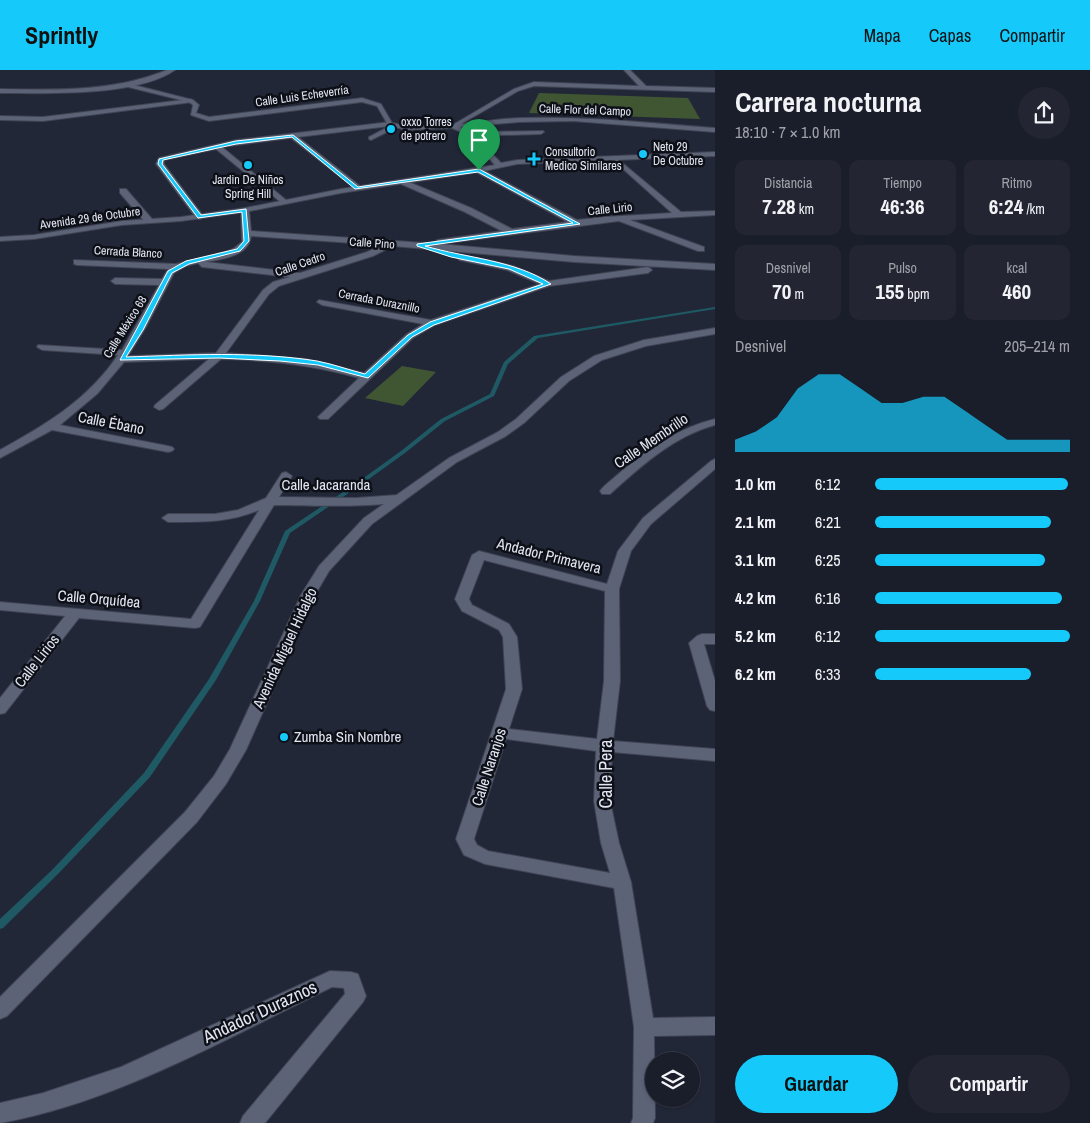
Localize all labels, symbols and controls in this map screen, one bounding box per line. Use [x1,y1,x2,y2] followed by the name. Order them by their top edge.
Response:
[25,19,98,51] text: Sprintly
[864,23,901,48] text: Mapa
[929,23,971,48] text: Capas
[999,23,1065,48] text: Compartir
[254,81,350,110] street label: Calle Luis Echeverría
[735,83,921,121] text: Carrera nocturna
[1018,87,1070,139] button: share
[539,100,631,120] street label: Calle Flor del Campo
[401,114,452,144] place label: oxxo Torres de potrero
[458,119,500,170] pin
[735,121,840,143] text: 18:10 · 7 × 1.0 km
[385,123,397,135] marker: oxxo Torres de potrero
[465,126,493,154] icon: arrive
[653,139,703,169] place label: Neto 29 De Octubre
[545,144,622,174] place label: Consultorio Medico Similares
[637,148,649,160] marker: Neto 29 De Octubre
[527,152,541,166] marker: Consultorio Medico Similares
[242,159,254,171] marker: Jardin De Niños Spring Hill
[212,172,284,202] place label: Jardin De Niños Spring Hill
[764,174,812,192] text: Distancia
[883,174,922,192] text: Tiempo
[1002,174,1032,192] text: Ritmo
[762,192,796,221] text: 7.28
[880,192,925,221] text: 46:36
[989,192,1023,221] text: 6:24
[587,199,633,219] street label: Calle Lirio
[796,200,814,218] text: km
[1023,200,1045,218] text: /km
[38,203,141,233] street label: Avenida 29 de Octubre
[349,233,395,253] street label: Calle Pino
[93,242,163,262] street label: Cerrada Blanco
[273,248,327,280] street label: Calle Cedro
[766,259,811,277] text: Desnivel
[888,259,917,277] text: Pulso
[1007,259,1027,277] text: kcal
[772,277,791,306] text: 70
[875,277,904,306] text: 155
[1002,277,1031,306] text: 460
[337,285,421,317] street label: Cerrada Duraznillo
[791,285,804,303] text: m
[904,285,930,303] text: bpm
[100,293,150,361] street label: Calle México 68
[735,335,786,357] text: Desnivel
[1004,335,1070,357] text: 205–214 m
[76,406,146,439] street label: Calle Ébano
[609,408,692,473] street label: Calle Membrillo
[735,473,776,495] text: 1.0 km
[815,473,841,495] text: 6:12
[282,474,371,495] street label: Calle Jacaranda
[735,511,776,533] text: 2.1 km
[815,511,841,533] text: 6:21
[494,532,604,579] street label: Andador Primavera
[735,549,776,571] text: 3.1 km
[815,549,841,571] text: 6:25
[57,584,141,613] street label: Calle Orquídea
[247,584,322,713] street label: Avenida Miguel Hidalgo
[735,587,776,609] text: 4.2 km
[815,587,841,609] text: 6:16
[735,625,776,647] text: 5.2 km
[815,625,841,647] text: 6:12
[9,630,64,692] street label: Calle Lirios
[735,663,776,685] text: 6.2 km
[815,663,841,685] text: 6:33
[466,725,511,808] street label: Calle Naranjos
[294,726,401,747] place label: Zumba Sin Nombre
[278,731,290,743] marker: Zumba Sin Nombre
[593,740,618,808] street label: Calle Pera
[198,974,321,1049] street label: Andador Duraznos
[645,1052,700,1107] map controls
[645,1052,700,1107] button: layers
[735,1055,898,1113] button: Guardar
[908,1055,1070,1113] button: Compartir

